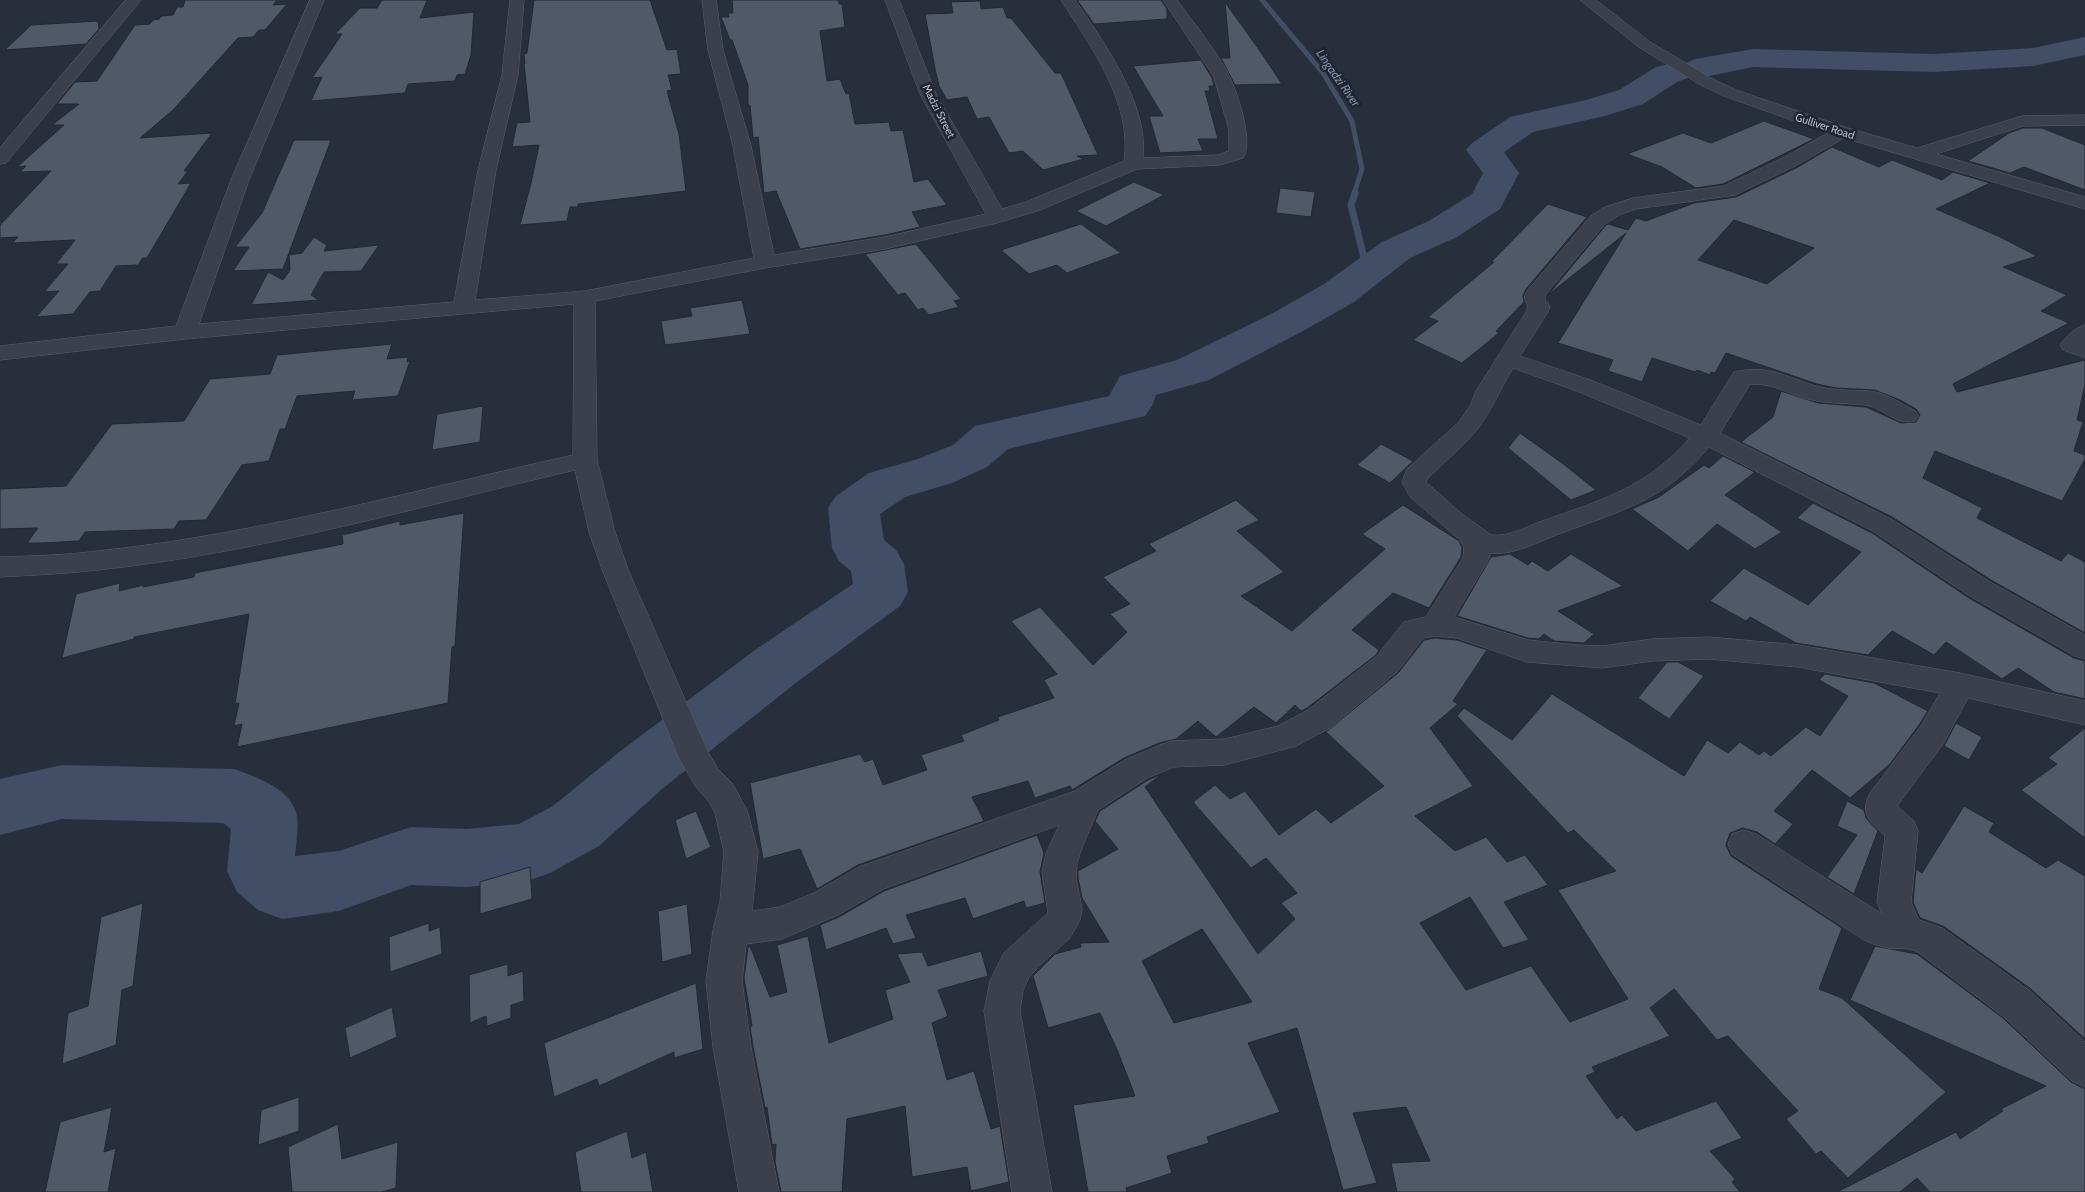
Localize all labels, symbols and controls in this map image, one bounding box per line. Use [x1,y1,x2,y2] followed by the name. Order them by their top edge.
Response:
[1313,46,1364,110] water label: Lingadzi River
[919,82,959,141] street label: Madzi Street
[1794,110,1856,142] street label: Gulliver Road

